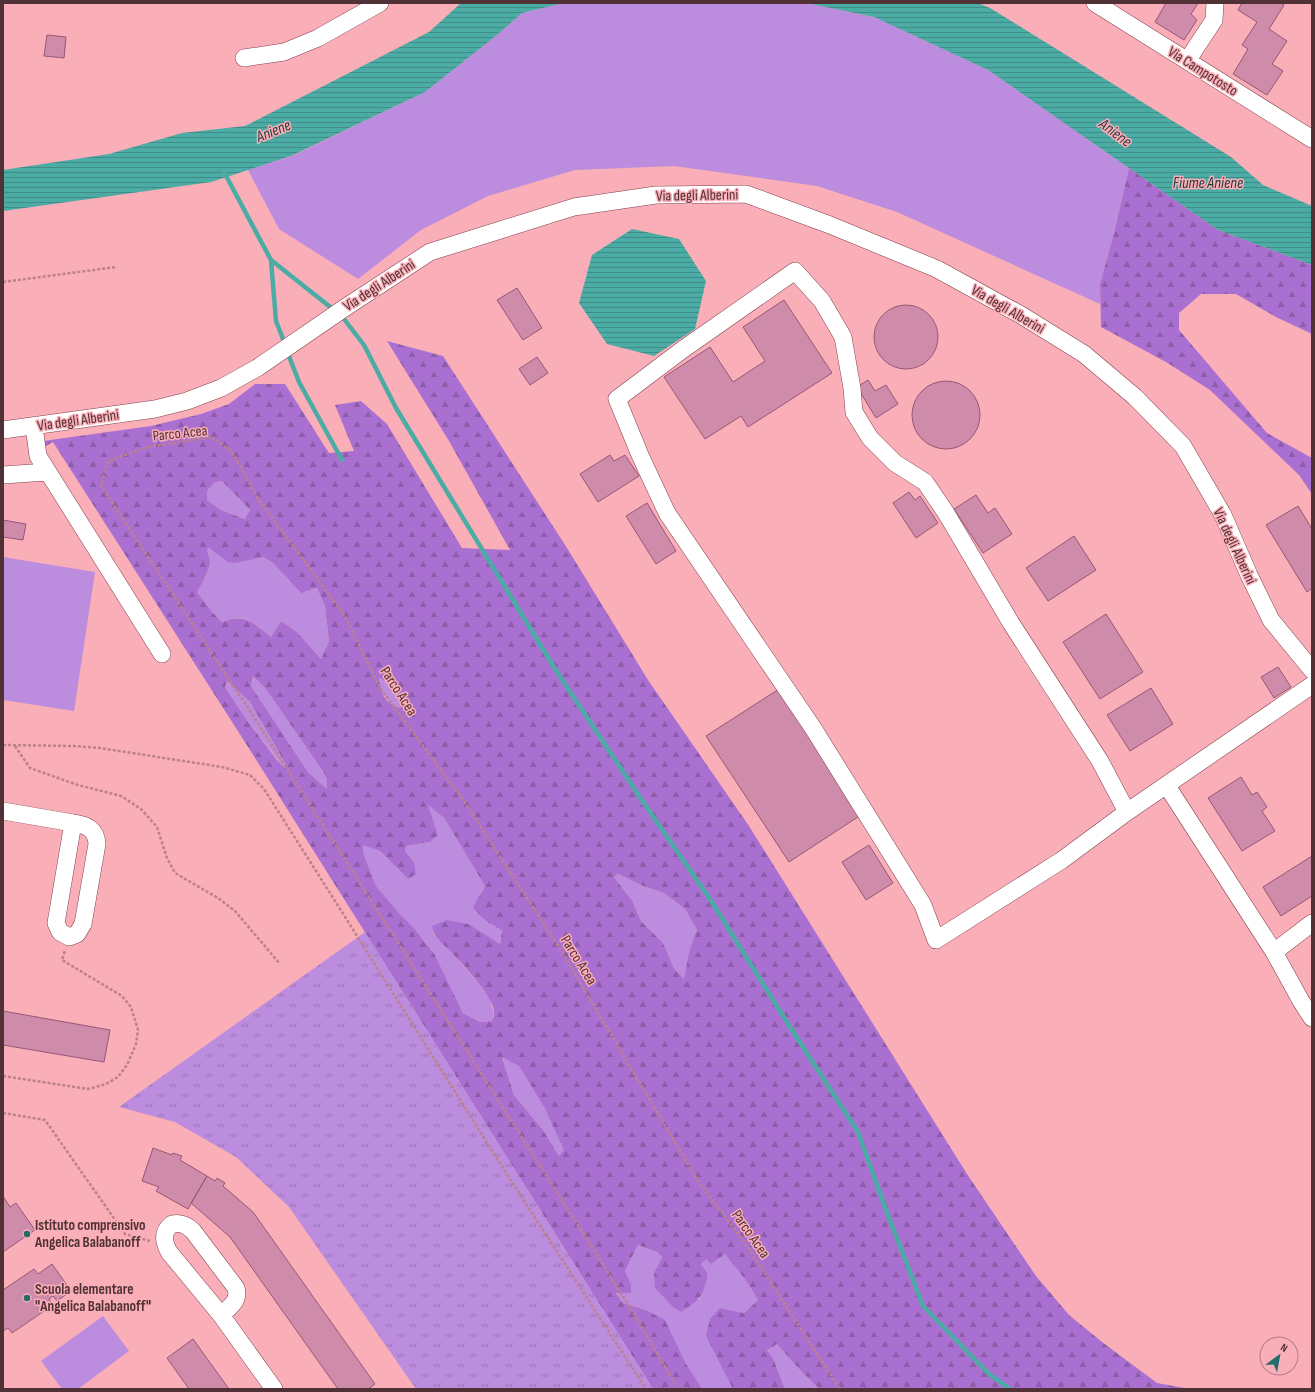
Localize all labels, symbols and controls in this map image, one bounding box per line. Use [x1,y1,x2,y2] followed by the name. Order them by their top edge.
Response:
[1164,42,1241,100] street label: Via Campotosto
[1094,114,1135,152] water label: Aniene
[252,116,294,147] water label: Aniene
[1173,174,1243,193] water label: Fiume Aniene
[656,185,738,206] street label: Via degli Alberini
[340,255,419,316] street label: Via degli Alberini
[967,281,1048,338] street label: Via degli Alberini
[36,405,120,436] street label: Via degli Alberini
[152,421,209,446] street label: Parco Acea
[1209,505,1261,588] street label: Via degli Alberini
[376,663,422,720] street label: Parco Acea
[556,932,601,989] street label: Parco Acea
[727,1206,774,1262] street label: Parco Acea
[34,1216,146,1252] place label: Istituto comprensivo Angelica Balabanoff
[22,1229,32,1239] marker: Istituto comprensivo Angelica Balabanoff
[35,1280,151,1316] place label: Scuola elementare "Angelica Balabanoff"
[22,1293,32,1303] marker: Scuola elementare "Angelica Balabanoff"
[1259,1336,1299,1376] north arrow
[1278,1341,1290,1355] text: N

